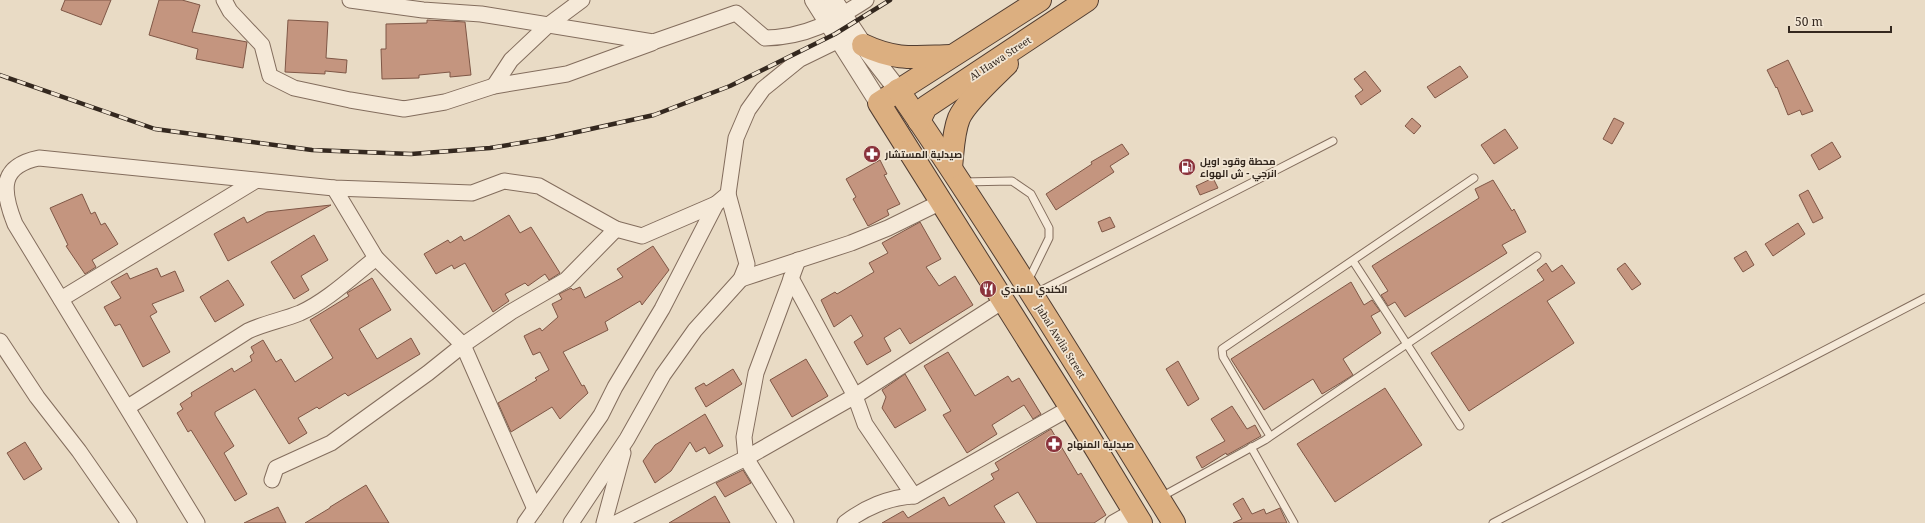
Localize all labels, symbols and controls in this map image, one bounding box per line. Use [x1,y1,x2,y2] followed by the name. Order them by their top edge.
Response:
[1789,8,1891,34] scale bar
[1795,13,1823,30] text: 50 m
[966,33,1034,83] street label: Al Hawa Street
[862,144,882,164] pharmacy icon: صيدلية المستشار
[884,147,962,161] place label: صيدلية المستشار
[1200,154,1277,182] place label: محطة وقود اويل انرجي - ش الهواء
[1177,157,1197,177] fuel station icon: محطة وقود اويل انرجي - ش الهواء
[978,279,998,299] restaurant icon: الكندي للمندي
[1001,282,1067,298] place label: الكندي للمندي
[1032,301,1090,381] street label: Jabal Awlia Street
[1044,434,1064,454] pharmacy icon: صيدلية المنهاج
[1067,437,1134,452] place label: صيدلية المنهاج

